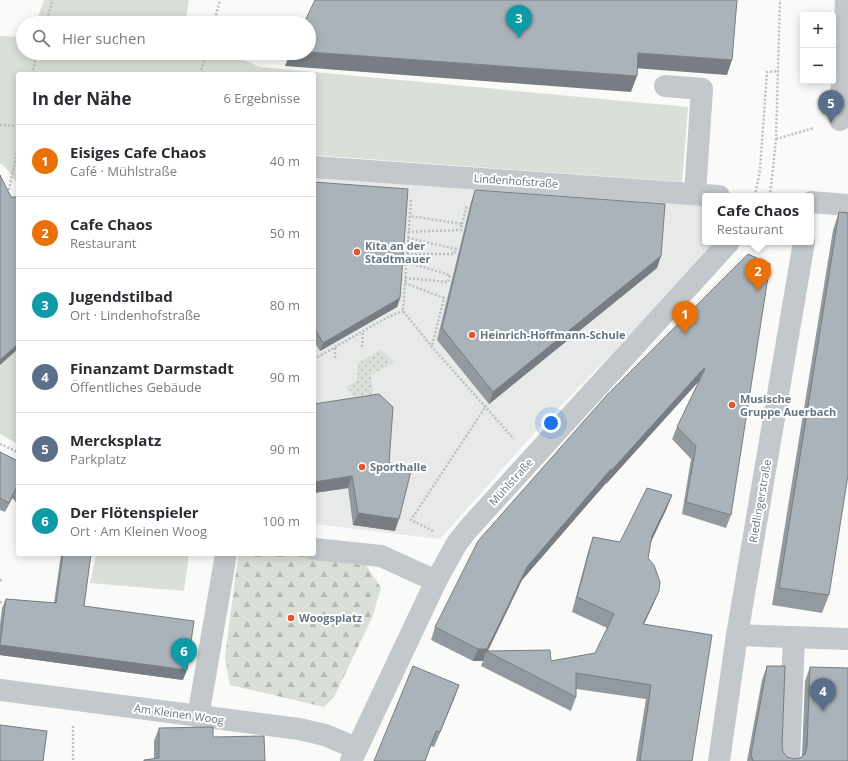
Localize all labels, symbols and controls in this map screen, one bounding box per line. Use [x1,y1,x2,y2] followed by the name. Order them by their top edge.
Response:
[506,5,532,38] pin: 3
[800,12,836,84] map controls
[800,12,836,48] button: +
[16,16,316,60] search box
[30,27,52,49] icon: search
[62,28,146,48] text: Hier suchen
[800,48,836,84] button: −
[32,87,131,110] text: In der Nähe
[223,89,300,107] text: 6 Ergebnisse
[818,90,844,123] pin: 5
[70,142,206,162] text: Eisiges Cafe Chaos
[41,152,49,170] text: 1
[270,152,300,170] text: 40 m
[70,162,177,180] text: Café · Mühlstraße
[473,170,559,191] street label: Lindenhofstraße
[702,193,814,245] popup
[717,200,799,220] text: Cafe Chaos
[70,214,152,234] text: Cafe Chaos
[717,220,783,238] text: Restaurant
[41,224,49,242] text: 2
[270,224,300,242] text: 50 m
[70,234,137,252] text: Restaurant
[365,238,430,266] place label: Kita an der Stadtmauer
[352,247,362,257] marker: Kita an der Stadtmauer
[745,258,771,291] pin: 2
[70,286,173,306] text: Jugendstilbad
[41,296,49,314] text: 3
[270,296,300,314] text: 80 m
[672,301,698,334] pin: 1
[70,306,200,324] text: Ort · Lindenhofstraße
[480,327,626,342] place label: Heinrich-Hoffmann-Schule
[467,330,477,340] marker: Heinrich-Hoffmann-Schule
[70,358,234,378] text: Finanzamt Darmstadt
[41,368,49,386] text: 4
[270,368,300,386] text: 90 m
[70,378,202,396] text: Öffentliches Gebäude
[740,391,836,419] place label: Musische Gruppe Auerbach
[727,400,737,410] marker: Musische Gruppe Auerbach
[541,413,561,433] your location
[70,430,161,450] text: Mercksplatz
[41,440,49,458] text: 5
[270,440,300,458] text: 90 m
[70,450,126,468] text: Parkplatz
[485,455,536,509] street label: Mühlstraße
[745,458,774,544] street label: Riedlingerstraße
[370,459,427,474] place label: Sporthalle
[357,462,367,472] marker: Sporthalle
[70,502,199,522] text: Der Flötenspieler
[41,512,49,530] text: 6
[262,512,300,530] text: 100 m
[70,522,207,540] text: Ort · Am Kleinen Woog
[299,610,363,625] place label: Woogsplatz
[286,613,296,623] marker: Woogsplatz
[171,638,197,671] pin: 6
[810,678,836,711] pin: 4
[133,700,225,727] street label: Am Kleinen Woog

